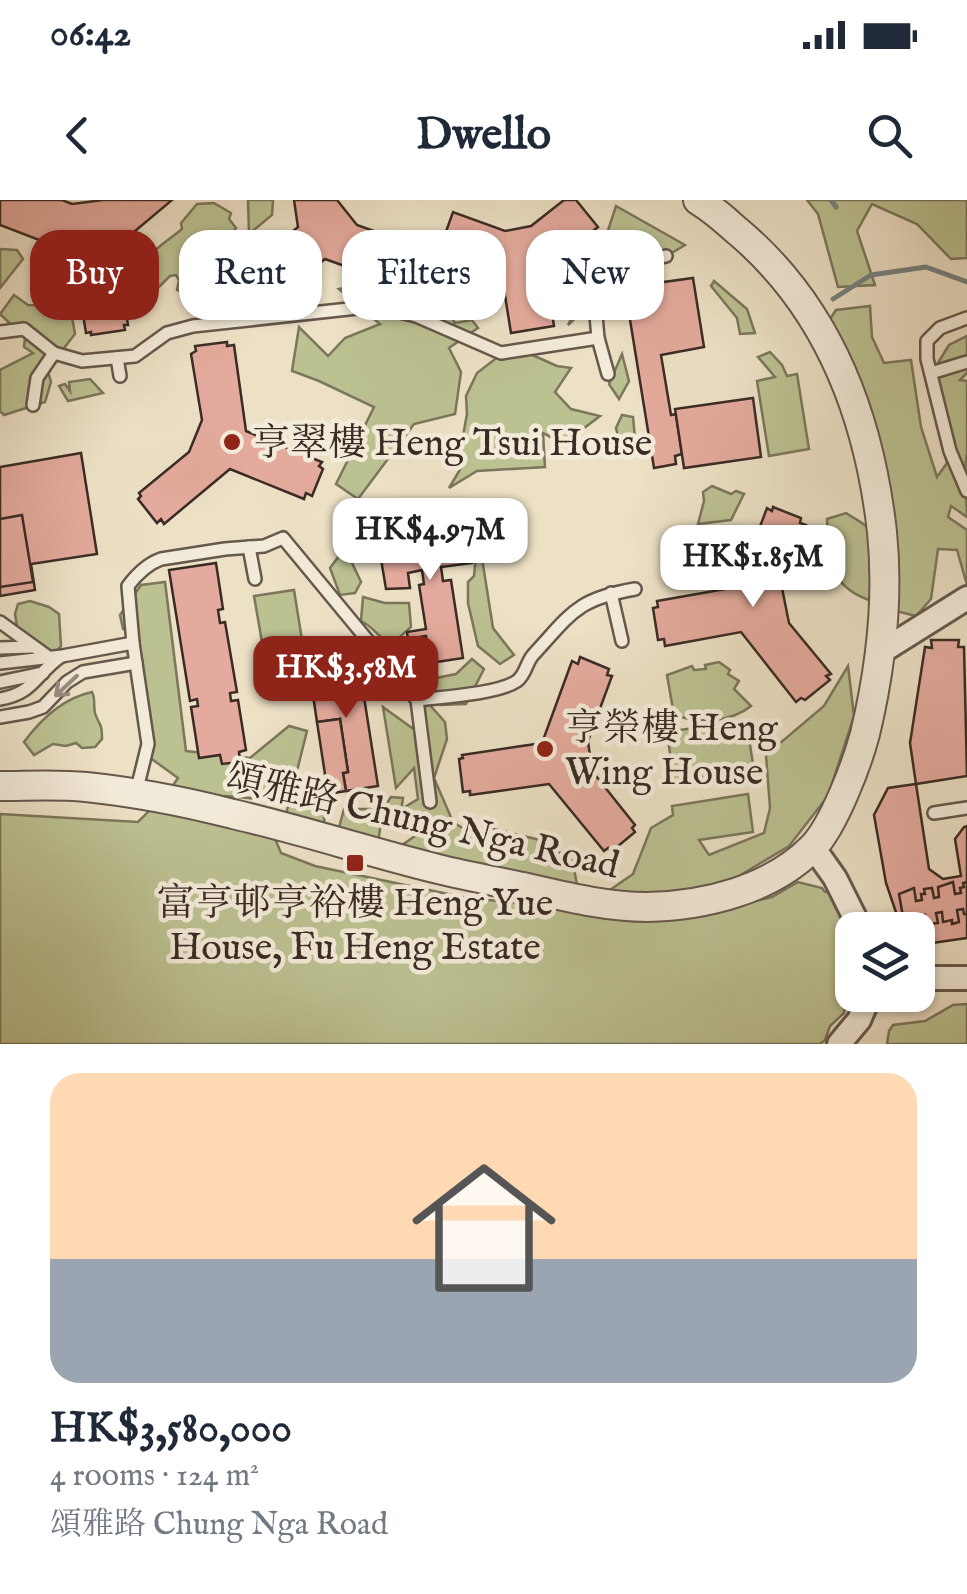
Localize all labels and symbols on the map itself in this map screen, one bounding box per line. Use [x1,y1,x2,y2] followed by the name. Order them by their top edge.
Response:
[252,421,652,469] place label: 亨翠樓 Heng Tsui House
[221,431,243,453] marker: 亨翠樓 Heng Tsui House
[327,498,533,583] pin: HK$4.97M
[650,525,856,610] pin: HK$1.85M
[243,636,449,721] pin: HK$3.58M
[55,674,79,698] one-way arrow
[565,706,778,798] place label: 亨榮樓 Heng Wing House
[534,738,556,760] marker: 亨榮樓 Heng Wing House
[221,754,624,892] street label: 頌雅路 Chung Nga Road
[344,852,366,874] marker: 富亨邨亨裕樓 Heng Yue House, Fu Heng Estate
[157,881,553,973] place label: 富亨邨亨裕樓 Heng Yue House, Fu Heng Estate

